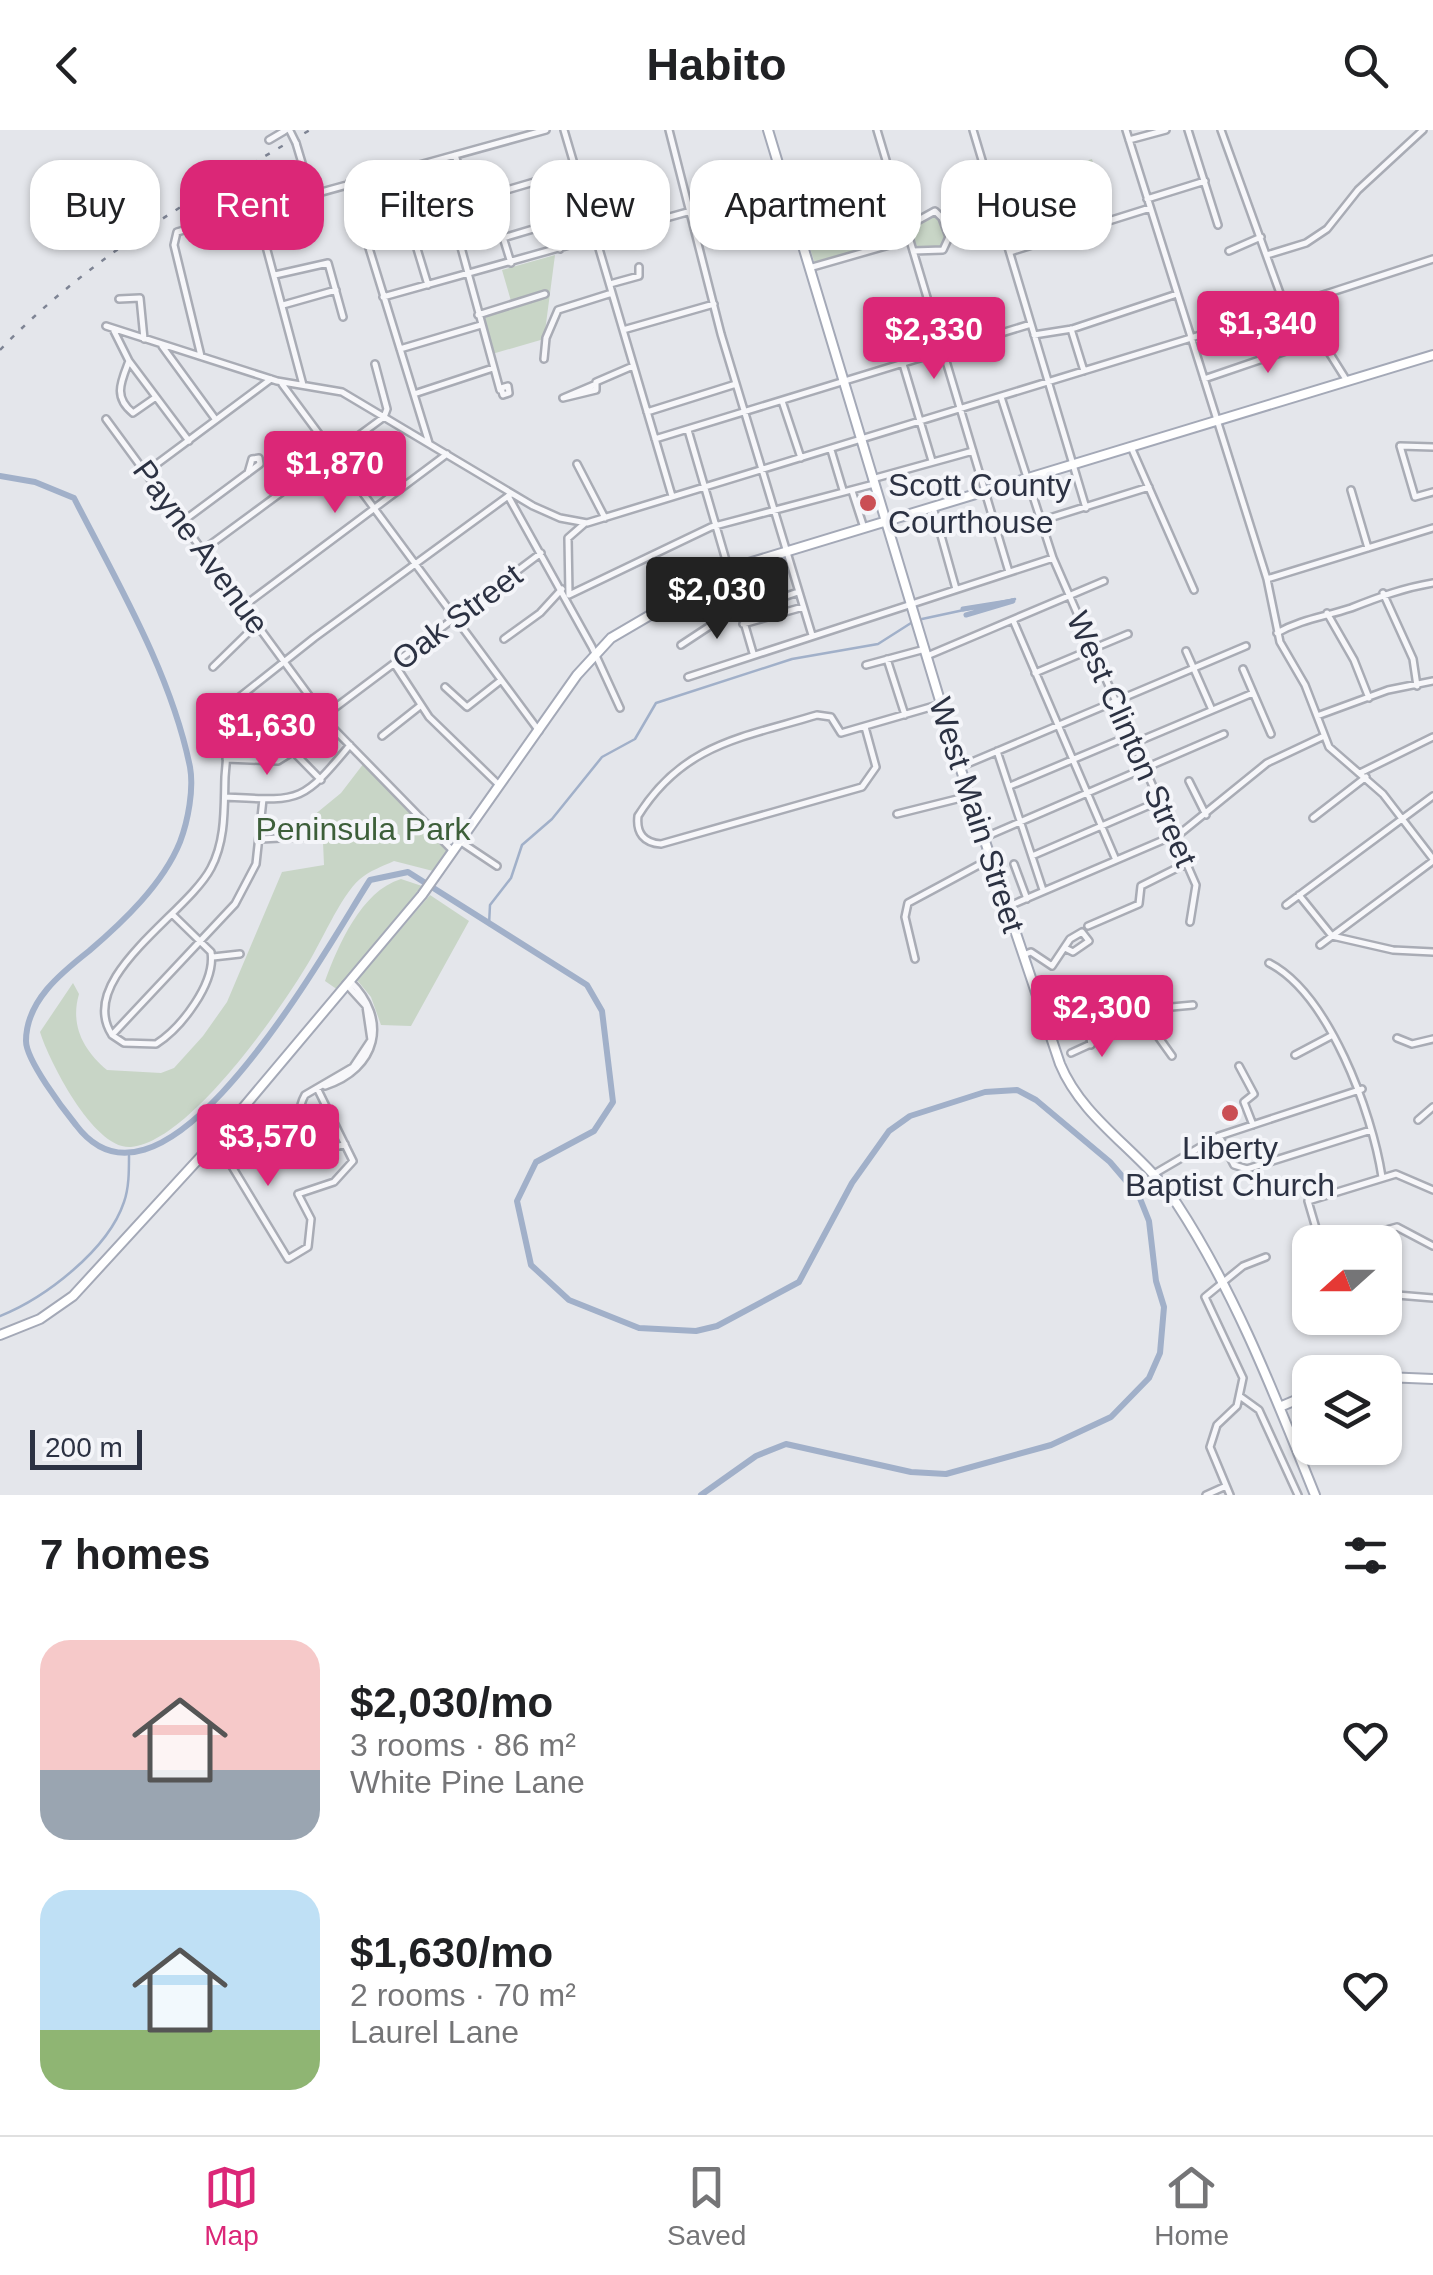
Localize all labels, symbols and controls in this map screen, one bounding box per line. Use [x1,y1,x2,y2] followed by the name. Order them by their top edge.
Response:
[40,38,95,93] icon: back
[1338,38,1393,93] icon: search
[647,39,787,90] text: Habito
[30,160,160,250] chip: Buy
[180,160,324,250] chip: Rent
[344,160,510,250] chip: Filters
[530,160,670,250] chip: New
[690,160,921,250] chip: Apartment
[941,160,1112,250] chip: House
[1187,291,1349,376] pin: $1,340
[853,297,1015,382] pin: $2,330
[1219,305,1317,341] text: $1,340
[885,311,983,347] text: $2,330
[254,431,416,516] pin: $1,870
[286,445,384,481] text: $1,870
[126,453,276,641] street label: Payne Avenue
[888,467,1071,540] place label: Scott County Courthouse
[857,492,879,514] marker: Scott County Courthouse
[385,557,529,677] street label: Oak Street
[636,557,798,642] pin: $2,030
[668,571,766,607] text: $2,030
[1060,606,1204,872] street label: West Clinton Street
[186,693,348,778] pin: $1,630
[922,693,1032,937] street label: West Main Street
[218,707,316,743] text: $1,630
[255,811,472,847] park label: Peninsula Park
[1021,975,1183,1060] pin: $2,300
[1053,989,1151,1025] text: $2,300
[1219,1102,1241,1124] marker: Liberty Baptist Church
[187,1104,349,1189] pin: $3,570
[219,1118,317,1154] text: $3,570
[1125,1130,1335,1203] place label: Liberty Baptist Church
[1292,1225,1402,1335] north arrow
[1292,1225,1402,1465] map controls
[1292,1355,1402,1465] button: layers
[30,1425,142,1470] scale bar
[45,1432,123,1463] text: 200 m
[1338,1528,1393,1583] icon: filters
[40,1531,210,1578] text: 7 homes
[350,1679,553,1726] text: $2,030/mo
[120,1680,240,1800] icon: home
[1338,1713,1393,1768] icon: heart
[350,1727,576,1763] text: 3 rooms · 86 m²
[350,1764,585,1800] text: White Pine Lane
[350,1929,553,1976] text: $1,630/mo
[120,1930,240,2050] icon: home
[1338,1963,1393,2018] icon: heart
[350,1977,576,2013] text: 2 rooms · 70 m²
[350,2014,519,2050] text: Laurel Lane
[204,2160,259,2252] tab: Map
[667,2160,746,2252] tab: Saved
[1154,2160,1229,2252] tab: Home

